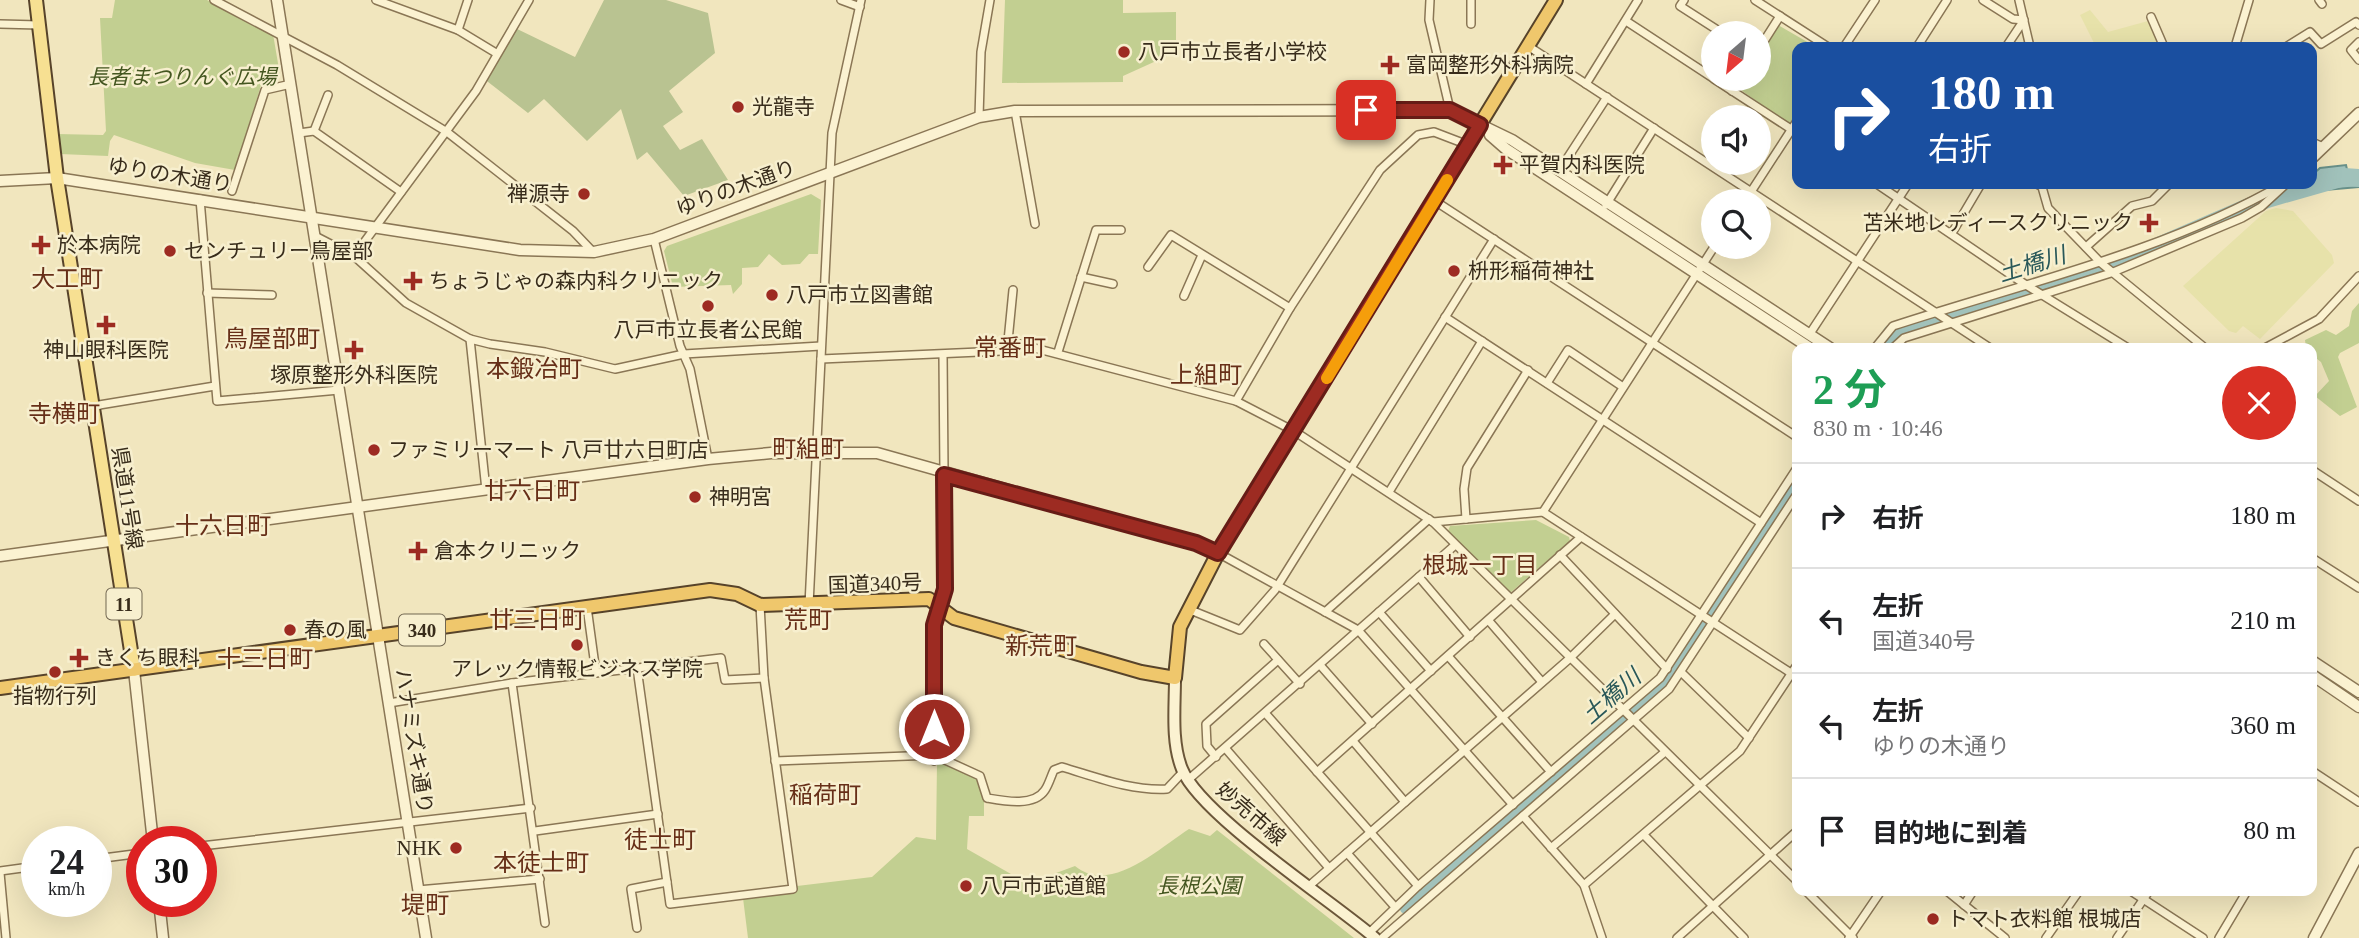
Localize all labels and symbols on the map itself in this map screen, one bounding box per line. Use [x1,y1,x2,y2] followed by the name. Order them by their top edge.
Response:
[1701,21,1771,91] north arrow
[1138,40,1327,64] place label: 八戸市立長者小学校
[1116,44,1132,60] marker: 八戸市立長者小学校
[1406,53,1574,77] place label: 富岡整形外科病院
[1380,55,1400,75] marker: 富岡整形外科病院
[88,65,278,89] park label: 長者まつりんぐ広場
[1336,80,1396,140] pin
[752,95,815,119] place label: 光龍寺
[730,99,746,115] marker: 光龍寺
[106,153,234,197] street label: ゆりの木通り
[1519,153,1645,177] place label: 平賀内科医院
[673,155,799,221] street label: ゆりの木通り
[1493,155,1513,175] marker: 平賀内科医院
[507,182,570,206] place label: 禅源寺
[576,186,592,202] marker: 禅源寺
[1863,211,2133,235] place label: 苫米地レディースクリニック
[2139,213,2159,233] marker: 苫米地レディースクリニック
[57,233,141,257] place label: 於本病院
[31,235,51,255] marker: 於本病院
[184,239,373,263] place label: センチュリー鳥屋部
[1995,242,2072,287] water label: 土橋川
[162,243,178,259] marker: センチュリー鳥屋部
[1468,259,1594,283] place label: 枡形稲荷神社
[1446,263,1462,279] marker: 枡形稲荷神社
[31,266,103,292] district label: 大工町
[429,269,723,293] place label: ちょうじゃの森内科クリニック
[403,271,423,291] marker: ちょうじゃの森内科クリニック
[786,283,933,307] place label: 八戸市立図書館
[764,287,780,303] marker: 八戸市立図書館
[700,298,716,314] marker: 八戸市立長者公民館
[96,315,116,335] marker: 神山眼科医院
[614,318,803,342] place label: 八戸市立長者公民館
[224,326,320,352] district label: 鳥屋部町
[974,335,1046,361] district label: 常番町
[43,338,169,362] place label: 神山眼科医院
[344,340,364,360] marker: 塚原整形外科医院
[486,356,582,382] district label: 本鍛冶町
[1170,362,1242,388] district label: 上組町
[270,363,438,387] place label: 塚原整形外科医院
[28,401,100,427] district label: 寺横町
[772,436,844,462] district label: 町組町
[388,438,708,462] place label: ファミリーマート 八戸廿六日町店
[366,442,382,458] marker: ファミリーマート 八戸廿六日町店
[107,445,147,551] street label: 県道11号線
[484,478,580,504] district label: 廿六日町
[709,485,772,509] place label: 神明宮
[687,489,703,505] marker: 神明宮
[175,513,271,539] district label: 十六日町
[434,539,581,563] place label: 倉本クリニック
[408,541,428,561] marker: 倉本クリニック
[1423,553,1538,578] district label: 根城一丁目
[827,570,923,598] street label: 国道340号
[106,589,142,620] road number: 11
[489,607,585,633] district label: 廿三日町
[784,607,832,633] district label: 荒町
[399,614,445,646] road number: 340
[304,618,367,642] place label: 春の風
[282,622,298,638] marker: 春の風
[1005,633,1077,659] district label: 新荒町
[569,637,585,653] marker: アレック情報ビジネス学院
[95,646,200,670] place label: きくち眼科
[217,646,313,672] district label: 十三日町
[69,648,89,668] marker: きくち眼科
[451,657,703,681] place label: アレック情報ビジネス学院
[1577,662,1648,728] water label: 土橋川
[47,664,63,680] marker: 指物行列
[391,667,437,815] street label: ハナミズキ通り
[13,684,97,708] place label: 指物行列
[897,692,971,766] position arrow
[1211,777,1291,851] street label: 妙売市線
[789,782,861,808] district label: 稲荷町
[126,826,217,917] speed limit sign: 30
[624,827,696,853] district label: 徒士町
[397,836,442,860] place label: NHK
[448,840,464,856] marker: NHK
[493,850,589,876] district label: 本徒士町
[980,874,1106,898] place label: 八戸市武道館
[1157,874,1244,898] park label: 長根公園
[958,878,974,894] marker: 八戸市武道館
[401,892,449,918] district label: 堤町
[1947,907,2141,931] place label: トマト衣料館 根城店
[1925,911,1941,927] marker: トマト衣料館 根城店

